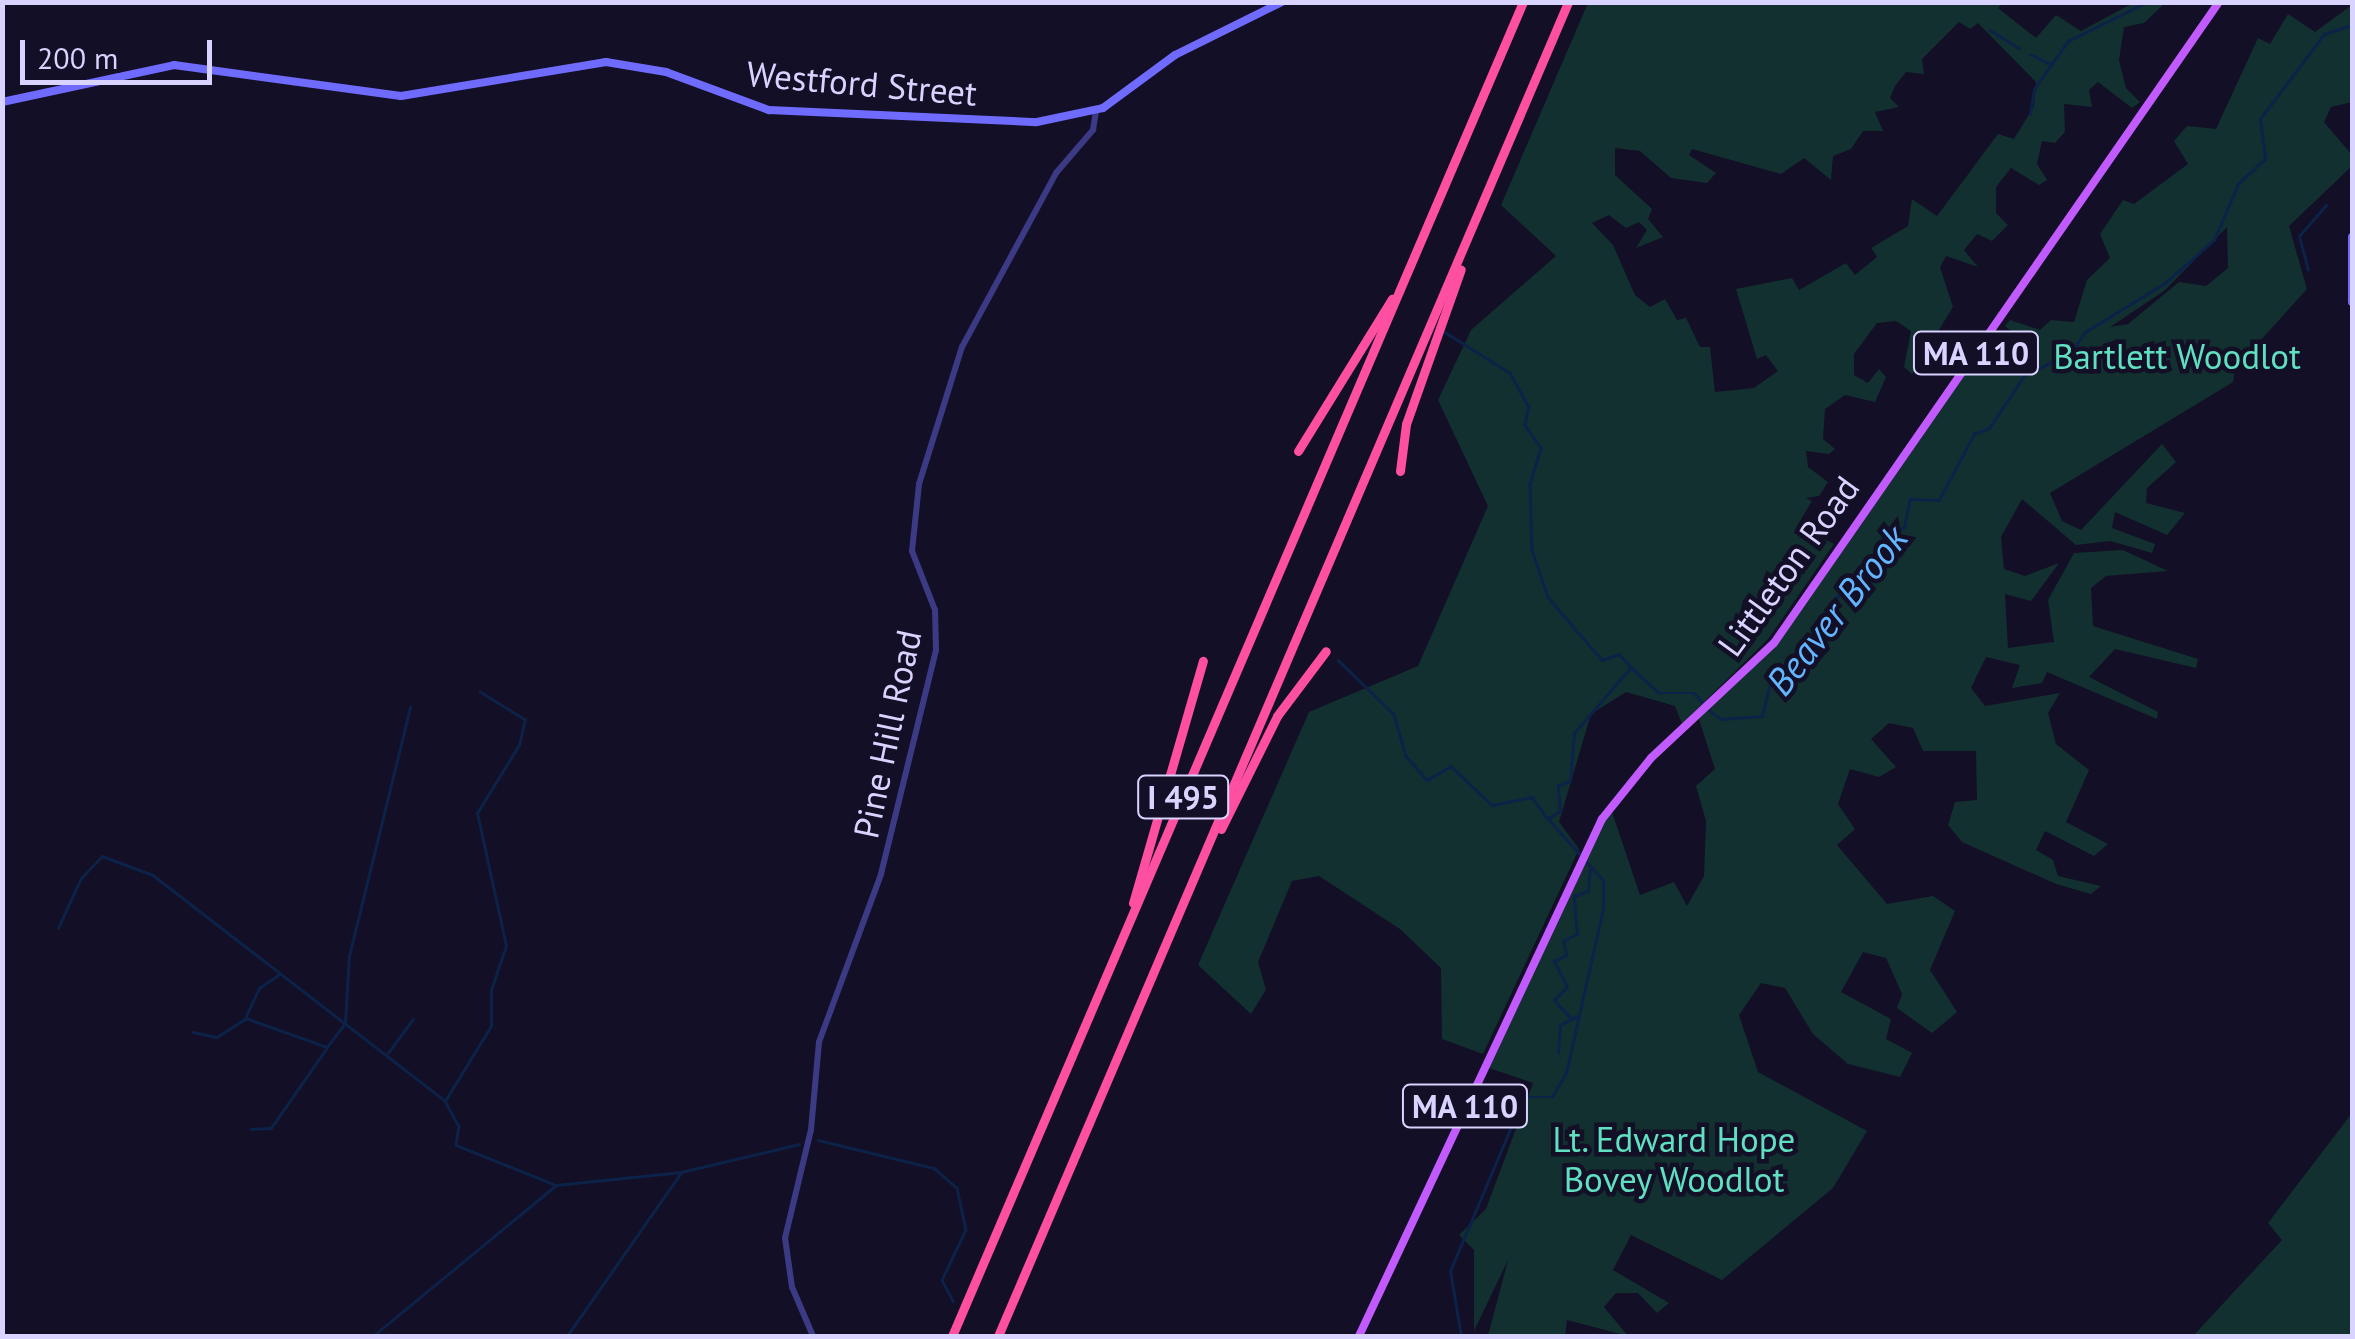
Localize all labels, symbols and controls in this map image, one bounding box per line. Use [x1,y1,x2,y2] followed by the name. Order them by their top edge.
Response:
[25,20,218,82] scale bar
[37,38,118,77] text: 200 m
[745,52,979,114] street label: Westford Street
[1911,326,2041,380] road number: MA 110
[2053,335,2301,377] park label: Bartlett Woodlot
[1709,468,1867,664] street label: Littleton Road
[1756,516,1916,704] water label: Beaver Brook
[844,626,930,842] street label: Pine Hill Road
[1136,770,1230,824] road number: I 495
[1400,1079,1530,1133] road number: MA 110
[1551,1118,1797,1200] park label: Lt. Edward Hope Bovey Woodlot

